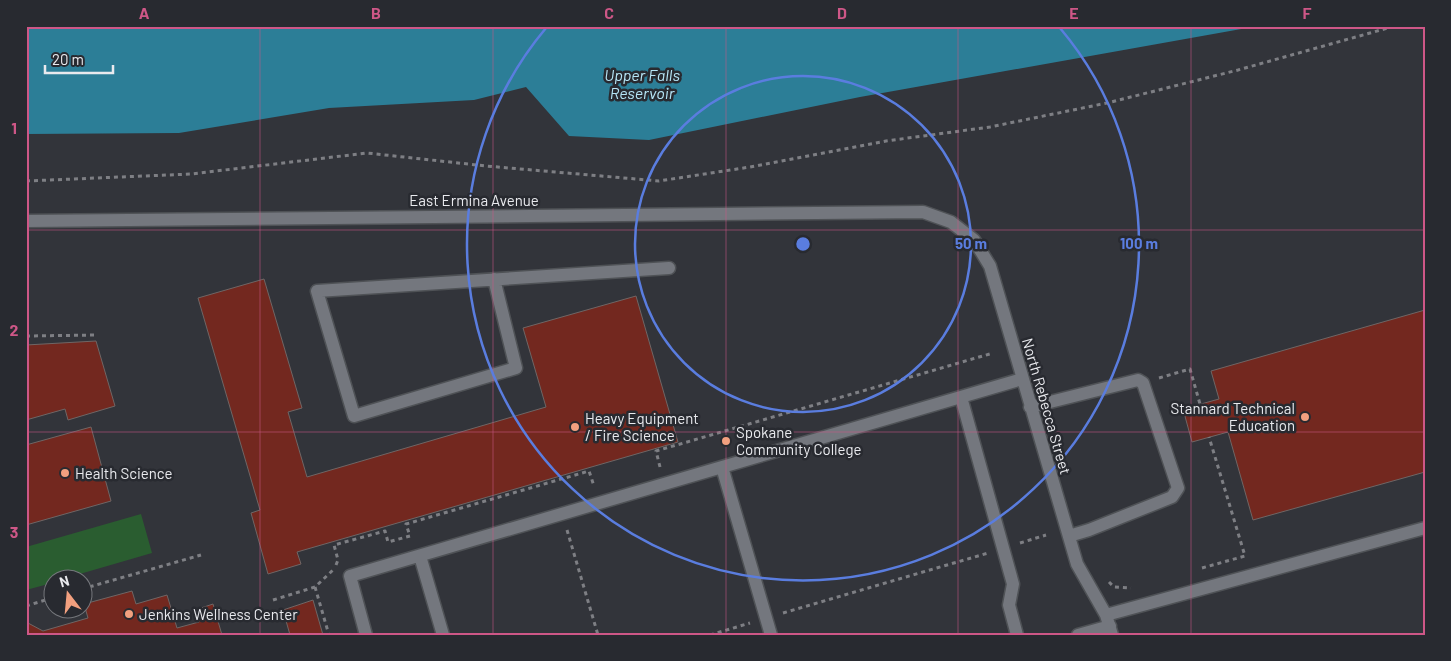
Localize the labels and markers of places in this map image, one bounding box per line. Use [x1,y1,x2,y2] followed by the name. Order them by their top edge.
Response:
[794,235,812,253] centre of rings
[1171,399,1295,434] place label: Stannard Technical Education
[585,409,699,444] place label: Heavy Equipment / Fire Science
[1299,411,1311,423] marker: Stannard Technical Education
[569,421,581,433] marker: Heavy Equipment / Fire Science
[736,423,862,458] place label: Spokane Community College
[720,435,732,447] marker: Spokane Community College
[75,464,173,482] place label: Health Science
[59,467,71,479] marker: Health Science
[139,605,298,623] place label: Jenkins Wellness Center
[123,608,135,620] marker: Jenkins Wellness Center

